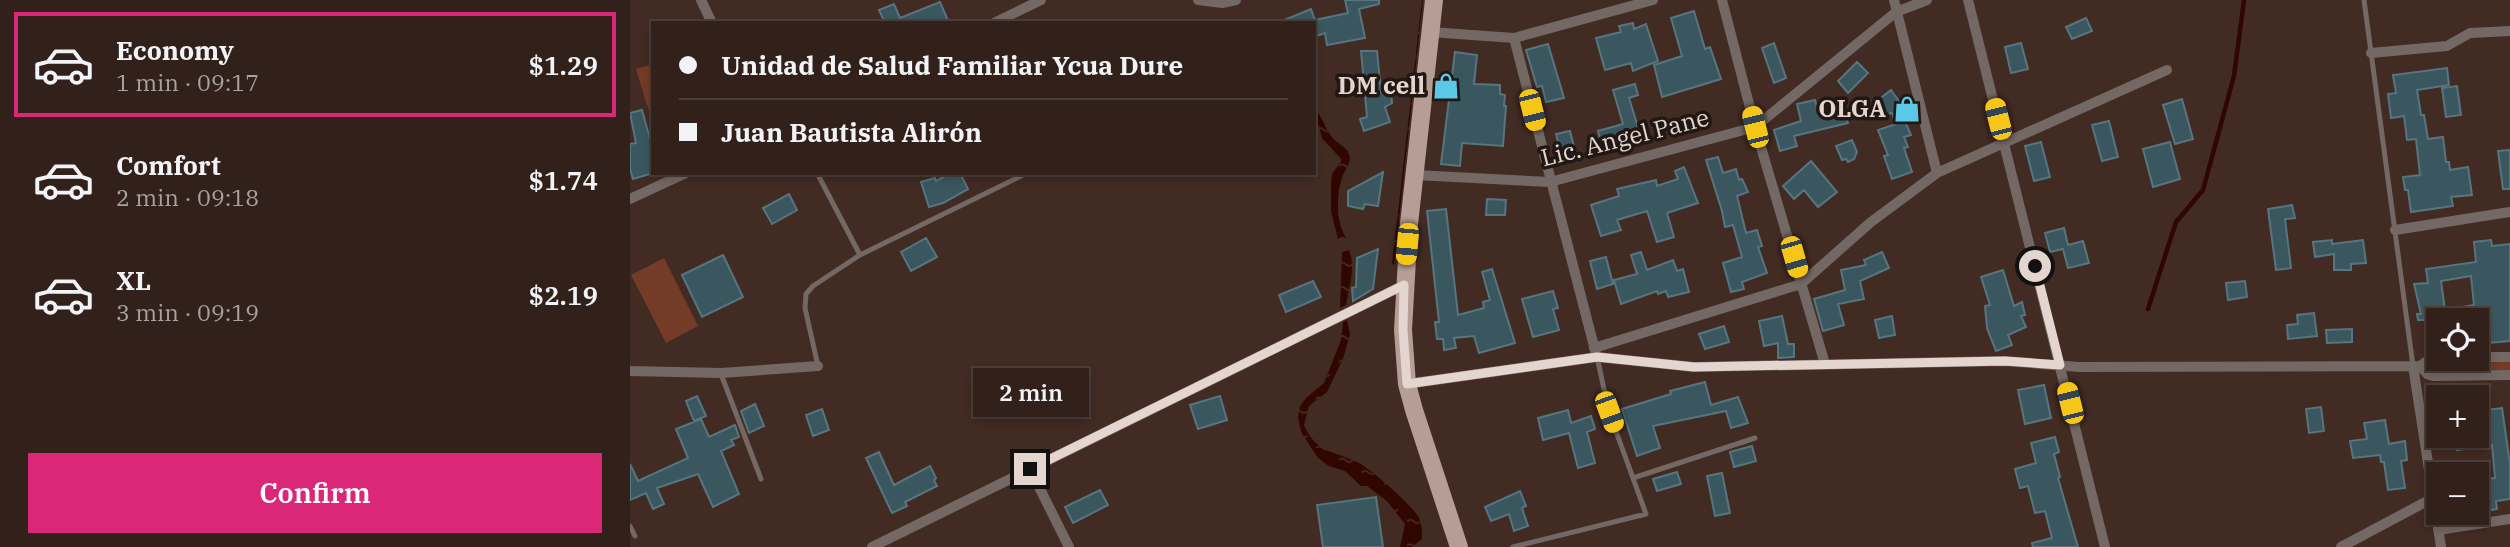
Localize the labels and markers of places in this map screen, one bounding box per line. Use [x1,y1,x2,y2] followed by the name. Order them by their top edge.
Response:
[1338,69,1425,101] place label: DM cell
[1431,71,1461,101] shop icon: DM cell
[1818,92,1886,124] place label: OLGA
[1892,94,1922,124] shop icon: OLGA

